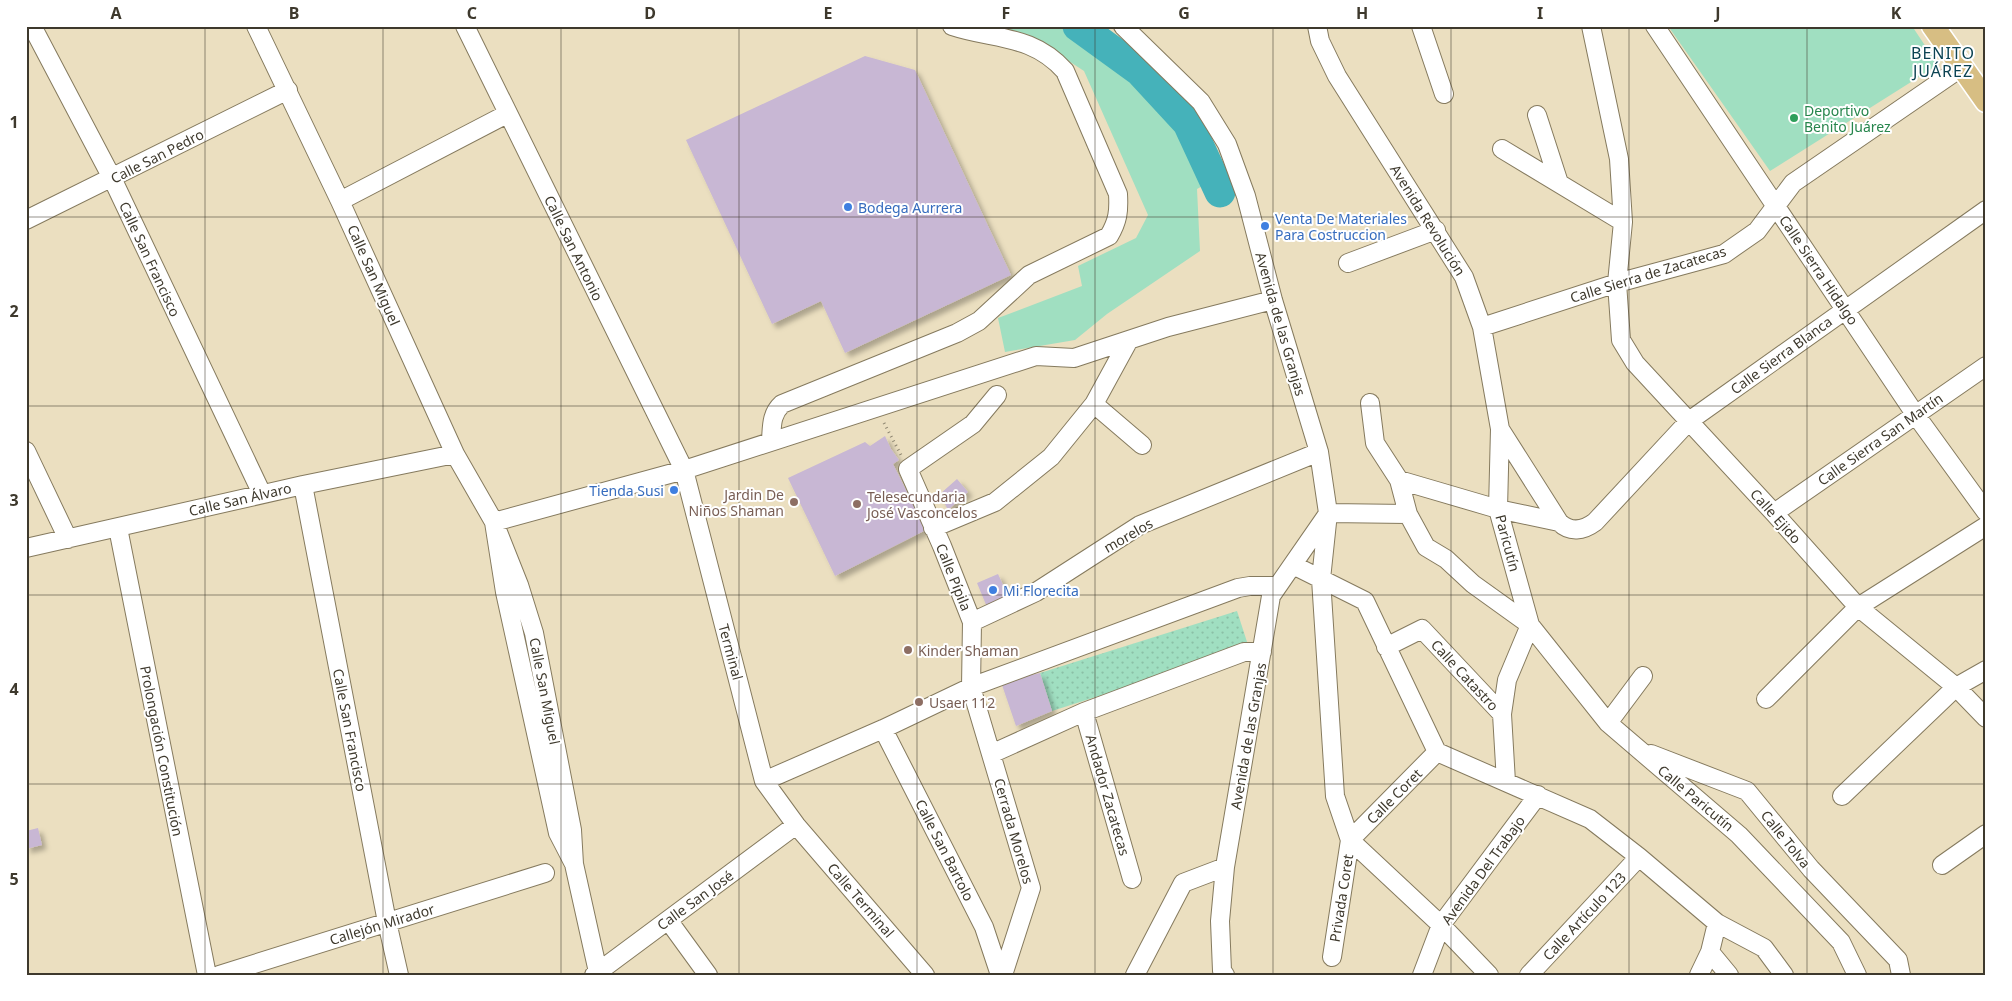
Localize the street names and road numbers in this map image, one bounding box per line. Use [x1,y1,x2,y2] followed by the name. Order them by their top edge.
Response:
[107,124,207,188] street label: Calle San Pedro
[1386,161,1470,279] street label: Avenida Revolución
[540,192,608,304] street label: Calle San Antonio
[115,198,185,320] street label: Calle San Francisco
[1775,211,1863,329] street label: Calle Sierra Hidalgo
[343,222,405,328] street label: Calle San Miguel
[1568,241,1729,307] street label: Calle Sierra de Zacatecas
[1251,250,1311,398] street label: Avenida de las Granjas
[1726,312,1836,398] street label: Calle Sierra Blanca
[1814,389,1946,489] street label: Calle Sierra San Martín
[187,478,293,520] street label: Calle San Álvaro
[1746,485,1806,547] street label: Calle Ejido
[1491,512,1525,574] street label: Paricutín
[1100,513,1156,557] street label: morelos
[932,540,976,614] street label: Calle Pípila
[714,622,748,682] street label: Terminal
[1427,635,1503,715] street label: Calle Catastro
[525,636,565,746] street label: Calle San Miguel
[1226,661,1270,811] street label: Avenida de las Granjas
[136,664,188,838] street label: Prolongación Constitución
[329,667,371,793] street label: Calle San Francisco
[1082,732,1134,858] street label: Andador Zacatecas
[1654,761,1738,835] street label: Calle Paricutín
[1362,764,1426,828] street label: Calle Coret
[990,776,1038,886] street label: Cerrada Morelos
[911,796,979,904] street label: Calle San Bartolo
[1757,806,1815,872] street label: Calle Tolva
[1437,812,1529,928] street label: Avenida Del Trabajo
[1325,853,1357,943] street label: Privada Coret
[823,859,899,941] street label: Calle Terminal
[653,866,737,934] street label: Calle San José
[1538,868,1630,964] street label: Calle Artículo 123
[327,899,437,949] street label: Callejón Mirador

